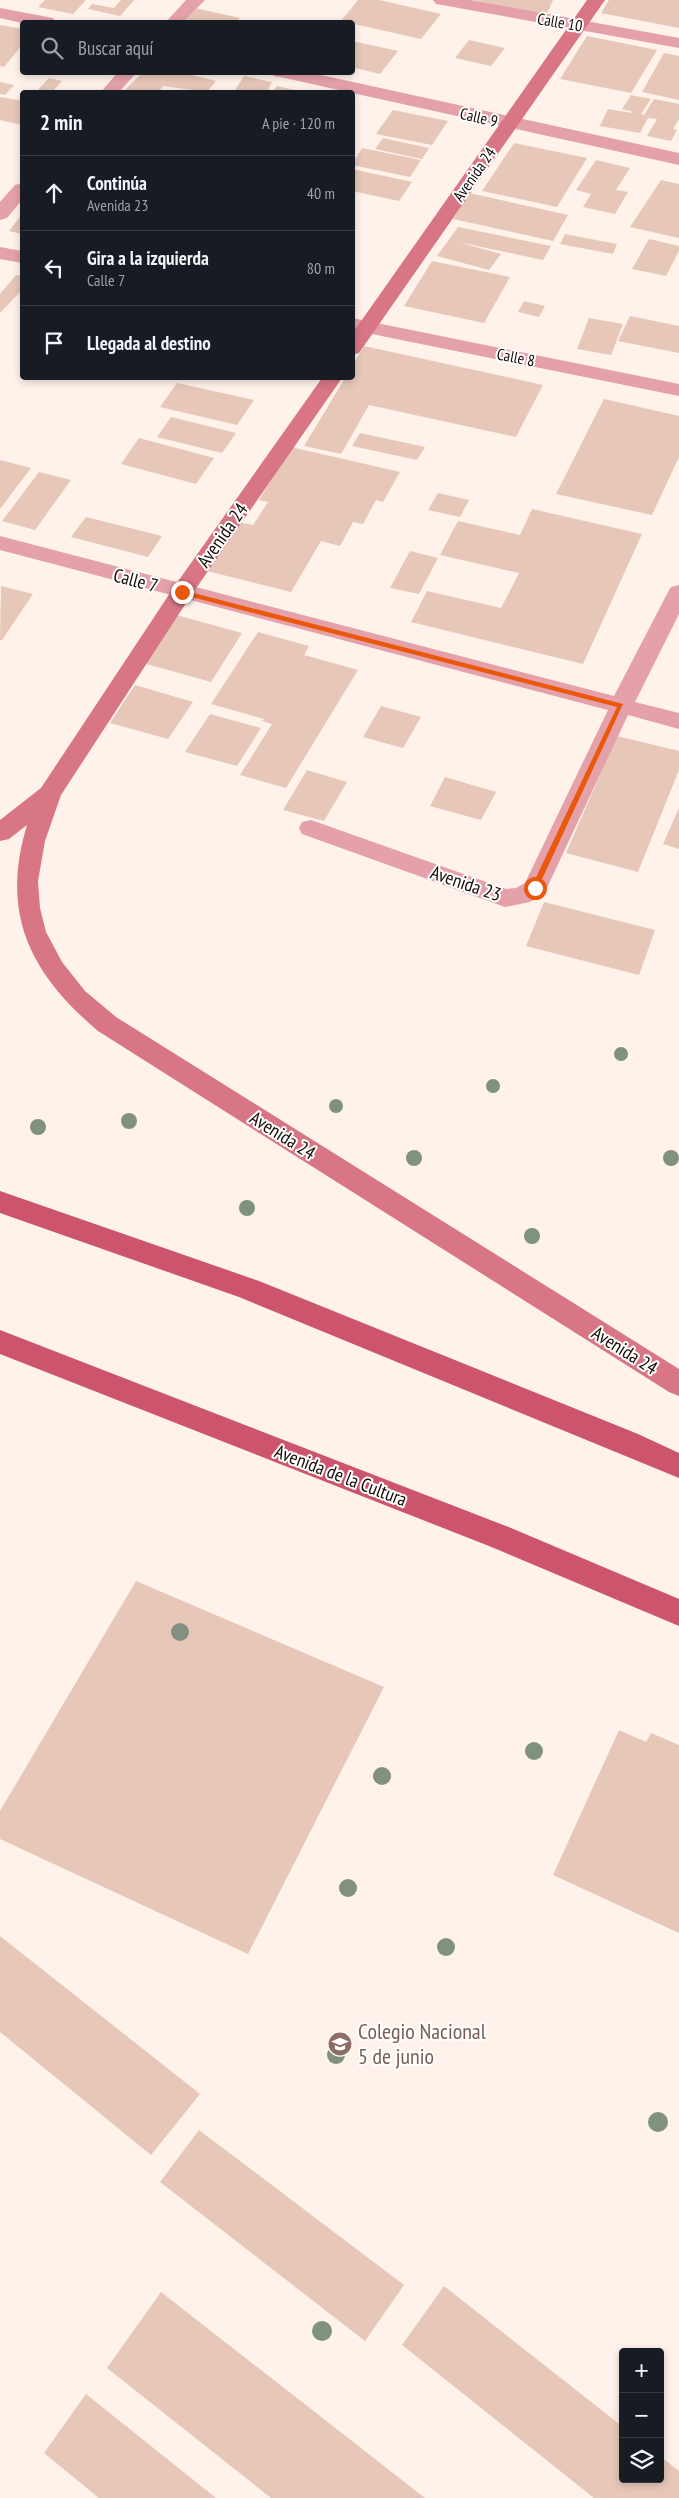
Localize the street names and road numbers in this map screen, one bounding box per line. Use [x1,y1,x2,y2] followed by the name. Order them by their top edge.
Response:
[536,8,584,36] street label: Calle 10
[458,103,500,131] street label: Calle 9
[448,143,500,205] street label: Avenida 24
[495,344,537,370] street label: Calle 8
[191,498,253,572] street label: Avenida 24
[111,563,161,597] street label: Calle 7
[428,860,504,906] street label: Avenida 23
[246,1105,321,1165] street label: Avenida 24
[588,1320,663,1380] street label: Avenida 24
[272,1439,410,1511] street label: Avenida de la Cultura

